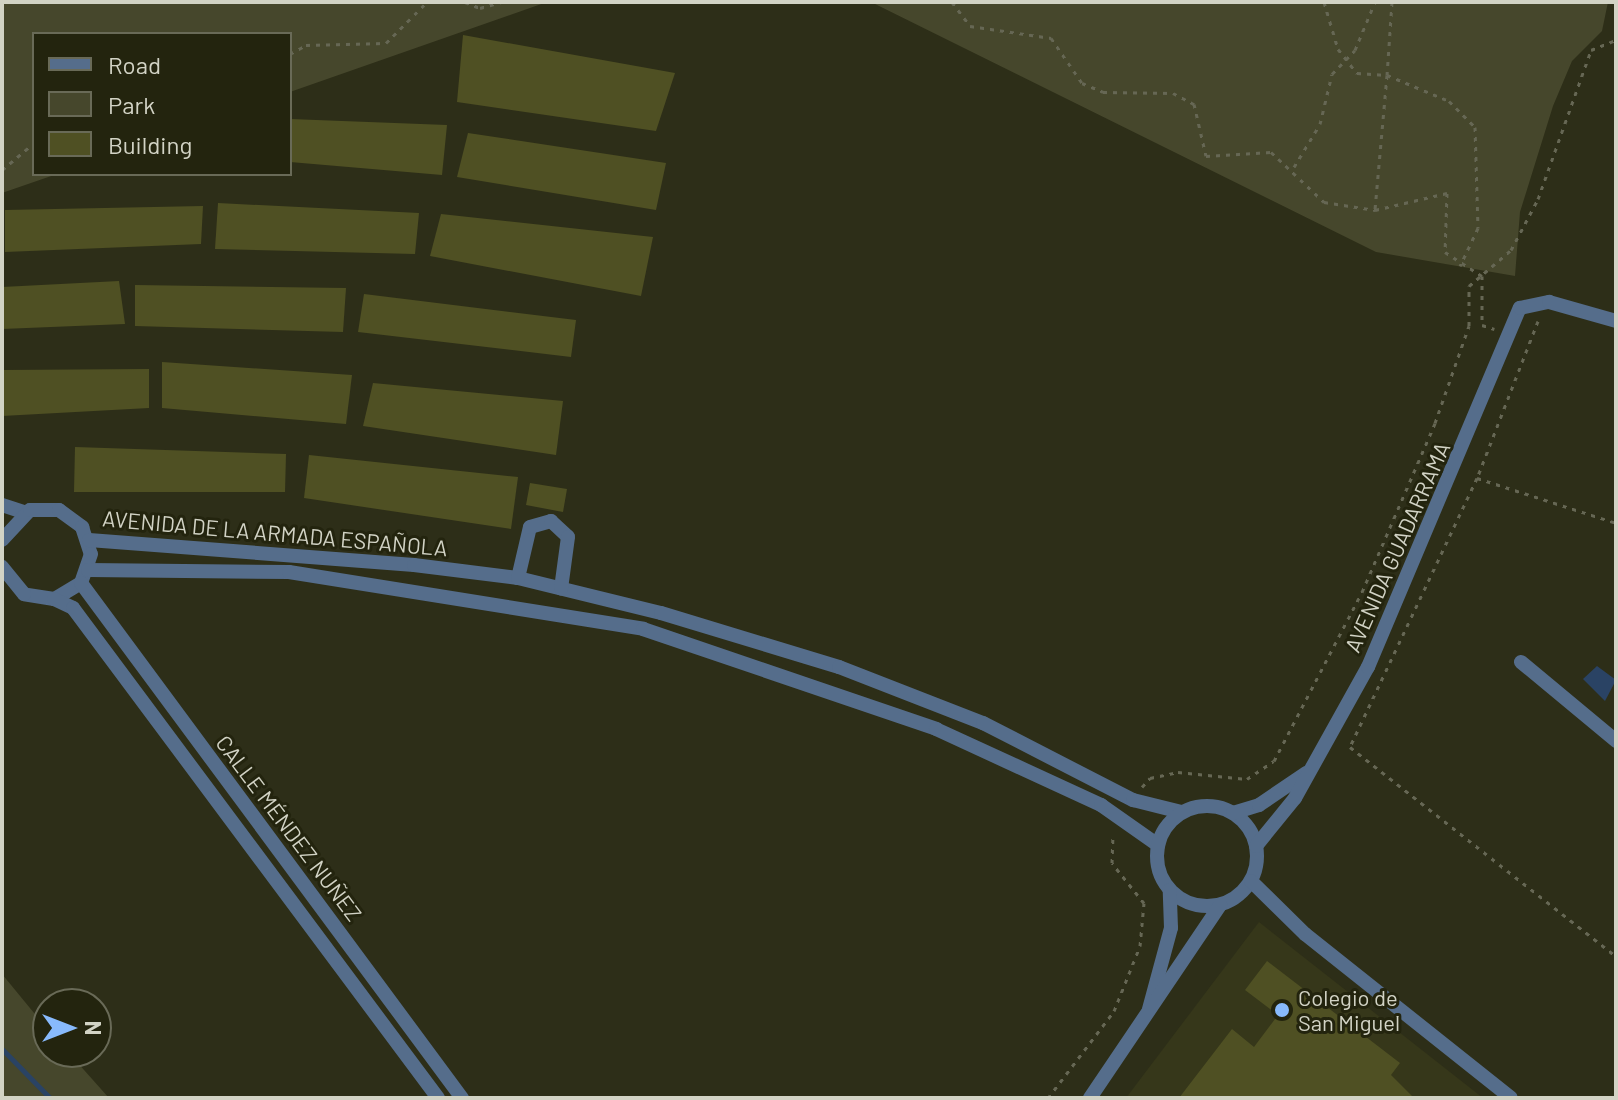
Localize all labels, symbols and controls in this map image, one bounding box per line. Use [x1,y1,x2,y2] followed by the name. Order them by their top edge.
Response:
[32,32,292,176] legend
[108,50,161,79] text: Road
[108,90,155,119] text: Park
[108,130,192,159] text: Building
[1339,438,1455,656] street label: AVENIDA GUADARRAMA
[101,505,449,561] street label: AVENIDA DE LA ARMADA ESPAÑOLA
[211,730,367,926] street label: CALLE MÉNDEZ NUÑEZ
[1298,984,1400,1036] place label: Colegio de San Miguel
[32,988,112,1068] north arrow
[1273,1001,1291,1019] marker: Colegio de San Miguel
[81,1021,107,1035] text: N

